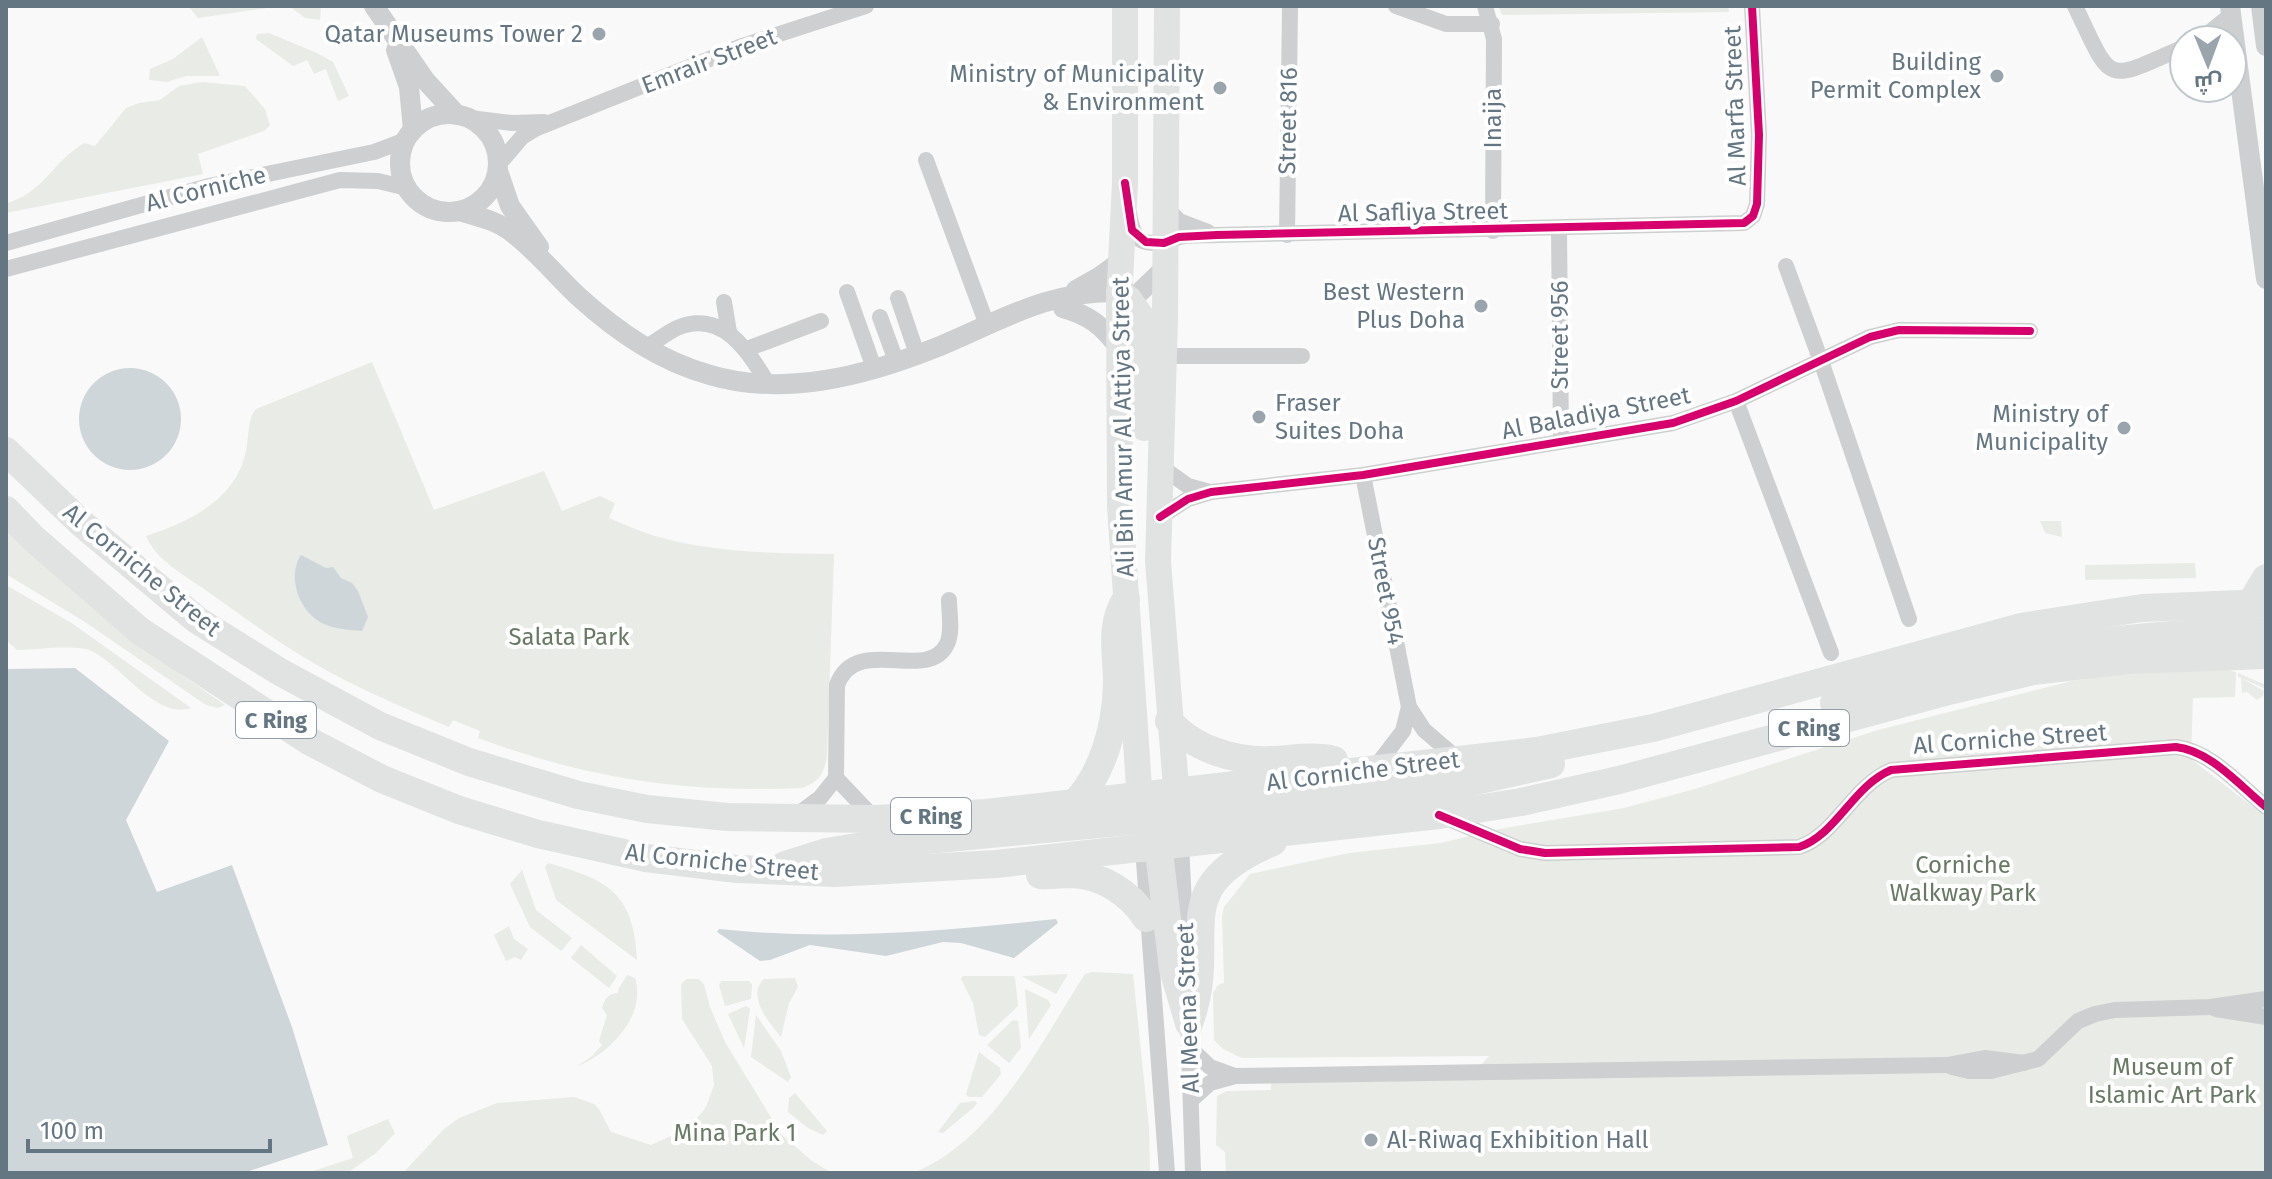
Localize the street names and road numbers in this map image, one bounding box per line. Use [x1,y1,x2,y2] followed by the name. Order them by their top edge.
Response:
[638,22,781,100] street label: Emrair Street
[1718,25,1752,187] street label: Al Marfa Street
[1273,67,1303,175] street label: Street 816
[1479,88,1507,148] street label: Inaija
[143,161,269,217] street label: Al Corniche
[1338,197,1509,227] street label: Al Safliya Street
[1106,276,1140,578] street label: Ali Bin Amur Al Attiya Street
[1546,281,1574,389] street label: Street 956
[1499,381,1693,445] street label: Al Baladiya Street
[58,498,227,642] street label: Al Corniche Street
[1362,535,1410,647] street label: Street 954
[236,702,316,738] road number: C Ring
[1769,710,1849,746] road number: C Ring
[1912,718,2108,760] street label: Al Corniche Street
[1265,745,1461,797] street label: Al Corniche Street
[891,798,971,834] road number: C Ring
[624,838,820,886] street label: Al Corniche Street
[1171,922,1205,1094] street label: Al Meena Street

